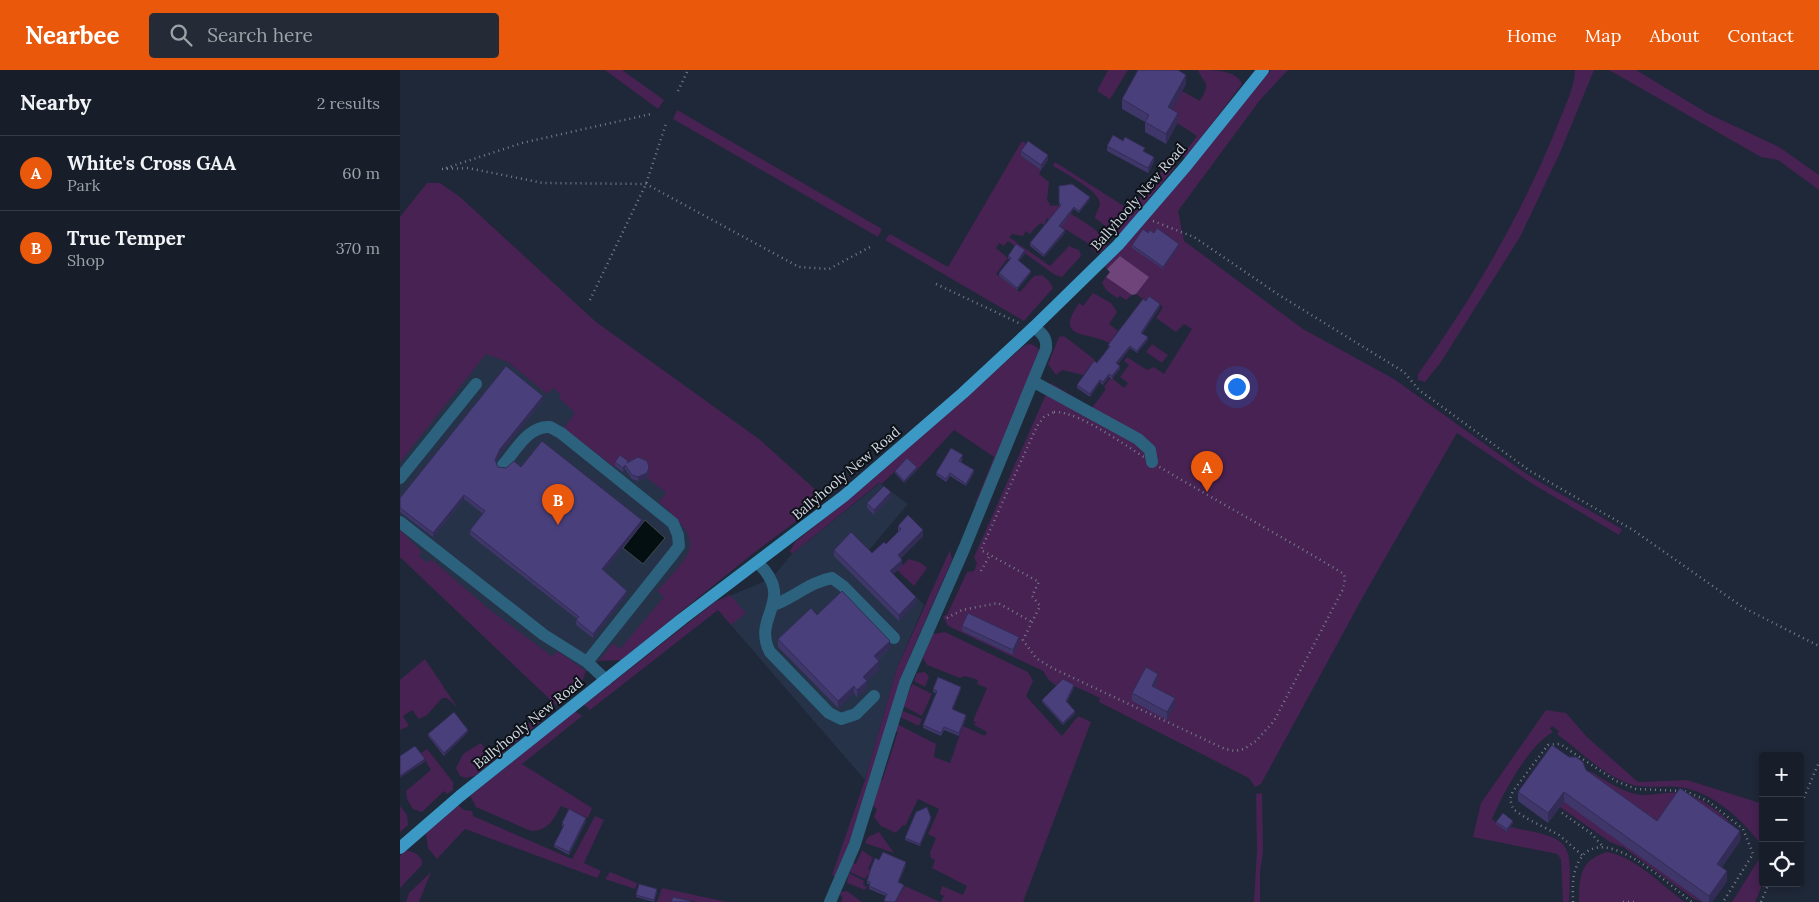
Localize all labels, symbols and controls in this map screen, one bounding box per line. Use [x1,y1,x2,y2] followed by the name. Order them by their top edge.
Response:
[149,13,499,58] search box
[25,20,119,51] text: Nearbee
[167,21,195,49] icon: search
[207,23,313,47] text: Search here
[1507,24,1557,47] text: Home
[1585,24,1621,47] text: Map
[1649,24,1699,47] text: About
[1727,24,1794,47] text: Contact
[20,89,91,116] text: Nearby
[317,93,380,113] text: 2 results
[1087,140,1189,254] street label: Ballyhooly New Road
[67,151,236,175] text: White's Cross GAA
[31,163,41,183] text: A
[342,163,380,183] text: 60 m
[67,175,100,195] text: Park
[67,226,185,250] text: True Temper
[31,238,41,258] text: B
[336,238,380,258] text: 370 m
[67,250,105,270] text: Shop
[1224,374,1250,400] your location
[788,422,904,524] street label: Ballyhooly New Road
[1191,451,1223,492] pin: A
[542,484,574,525] pin: B
[470,673,586,773] street label: Ballyhooly New Road
[1759,752,1804,887] map controls
[1759,752,1804,797] button: +
[1759,797,1804,842] button: −
[1759,842,1804,887] button: locate

